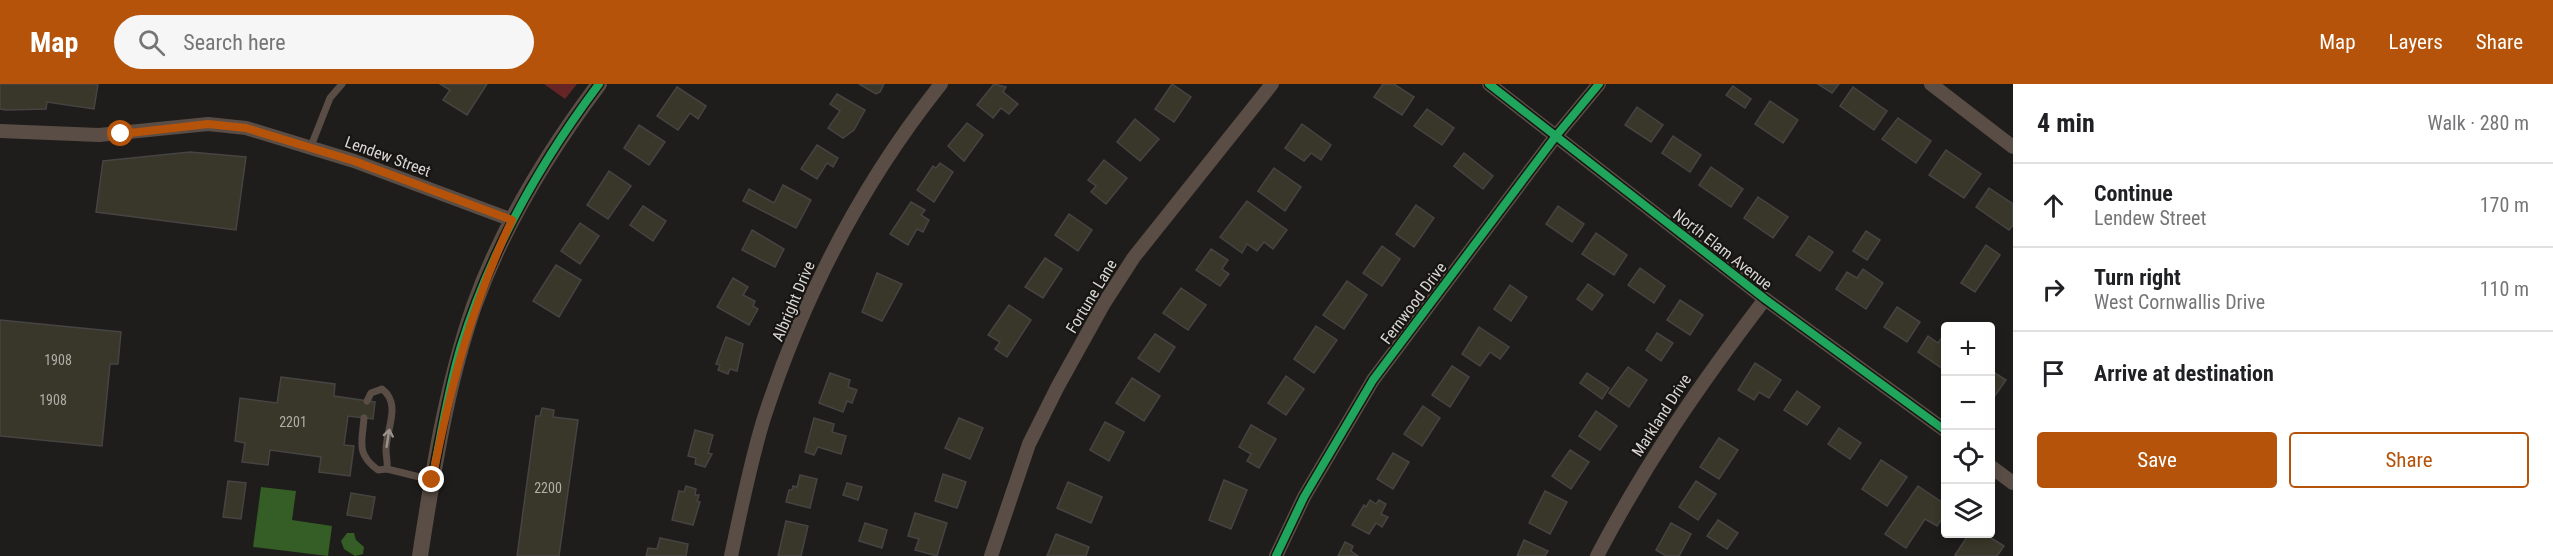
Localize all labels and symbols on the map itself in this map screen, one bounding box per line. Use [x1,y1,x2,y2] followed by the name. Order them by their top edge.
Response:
[107,120,133,146] route start
[342,132,434,181] street label: Lendew Street
[1669,205,1776,294] street label: North Elam Avenue
[1062,256,1121,337] street label: Fortune Lane
[768,258,819,344] street label: Albright Drive
[1376,259,1450,348] street label: Fernwood Drive
[44,352,72,368] house number: 1908
[1628,370,1695,460] street label: Markland Drive
[39,392,67,408] house number: 1908
[279,414,307,430] house number: 2201
[383,428,394,448] one-way arrow
[418,466,444,492] route end
[534,480,562,496] house number: 2200

